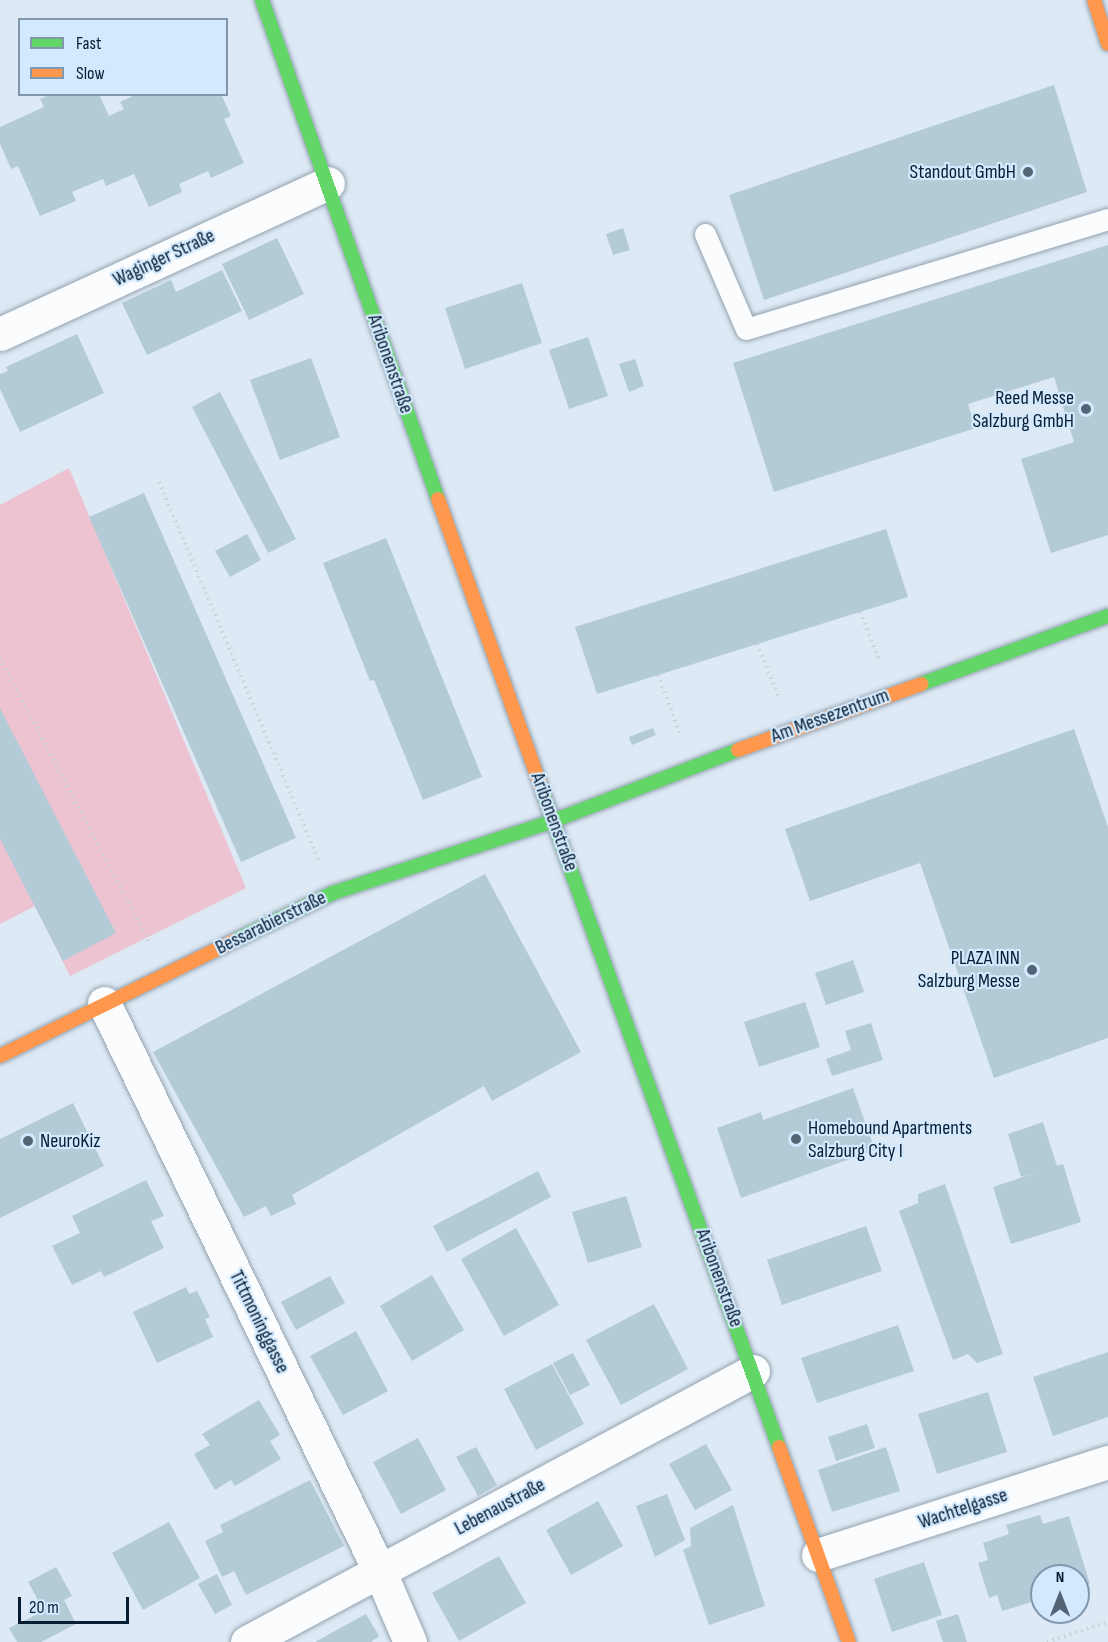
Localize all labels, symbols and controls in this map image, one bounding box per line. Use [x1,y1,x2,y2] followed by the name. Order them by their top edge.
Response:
[18,18,228,96] legend
[76,33,101,54] text: Fast
[76,63,105,84] text: Slow
[910,160,1016,184] place label: Standout GmbH
[1021,165,1035,179] marker: Standout GmbH
[109,224,219,292] street label: Waginger Straße
[362,311,418,417] street label: Aribonenstraße
[973,386,1074,433] place label: Reed Messe Salzburg GmbH
[1079,402,1093,416] marker: Reed Messe Salzburg GmbH
[768,684,892,748] street label: Am Messezentrum
[525,770,583,874] street label: Aribonenstraße
[212,886,330,960] street label: Bessarabierstraße
[918,946,1020,993] place label: PLAZA INN Salzburg Messe
[1025,963,1039,977] marker: PLAZA INN Salzburg Messe
[808,1116,972,1163] place label: Homebound Apartments Salzburg City I
[40,1129,100,1153] place label: NeuroKiz
[789,1132,803,1146] marker: Homebound Apartments Salzburg City I
[21,1134,35,1148] marker: NeuroKiz
[690,1226,748,1330] street label: Aribonenstraße
[224,1267,294,1377] street label: Tittmoninggasse
[451,1473,549,1541] street label: Lebenaustraße
[915,1483,1011,1535] street label: Wachtelgasse
[1030,1564,1090,1624] north arrow
[1056,1568,1064,1587] text: N
[21,1585,132,1623] scale bar
[29,1597,59,1618] text: 20 m

